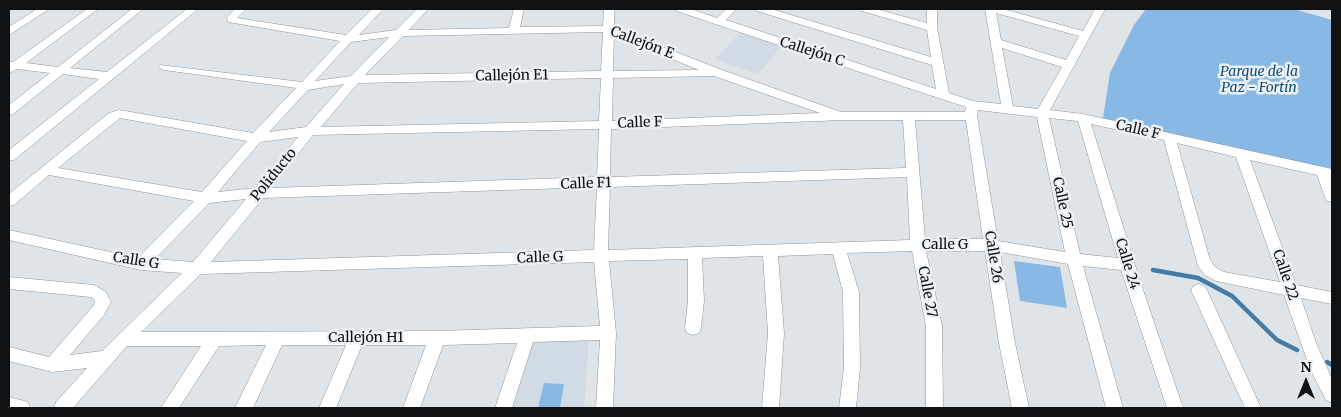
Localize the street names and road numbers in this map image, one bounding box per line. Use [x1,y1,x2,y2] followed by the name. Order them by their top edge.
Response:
[608,23,676,63] street label: Callejón E
[778,34,846,70] street label: Callejón C
[475,67,549,85] street label: Callejón E1
[617,114,663,132] street label: Calle F
[1114,117,1162,143] street label: Calle F
[248,145,300,205] street label: Poliducto
[560,175,612,193] street label: Calle F1
[1048,176,1076,230] street label: Calle 25
[981,230,1005,284] street label: Calle 26
[1111,236,1143,292] street label: Calle 24
[922,237,968,253] street label: Calle G
[1269,247,1301,303] street label: Calle 22
[112,249,160,273] street label: Calle G
[517,249,563,267] street label: Calle G
[914,265,940,319] street label: Calle 27
[328,330,404,346] street label: Callejón H1

